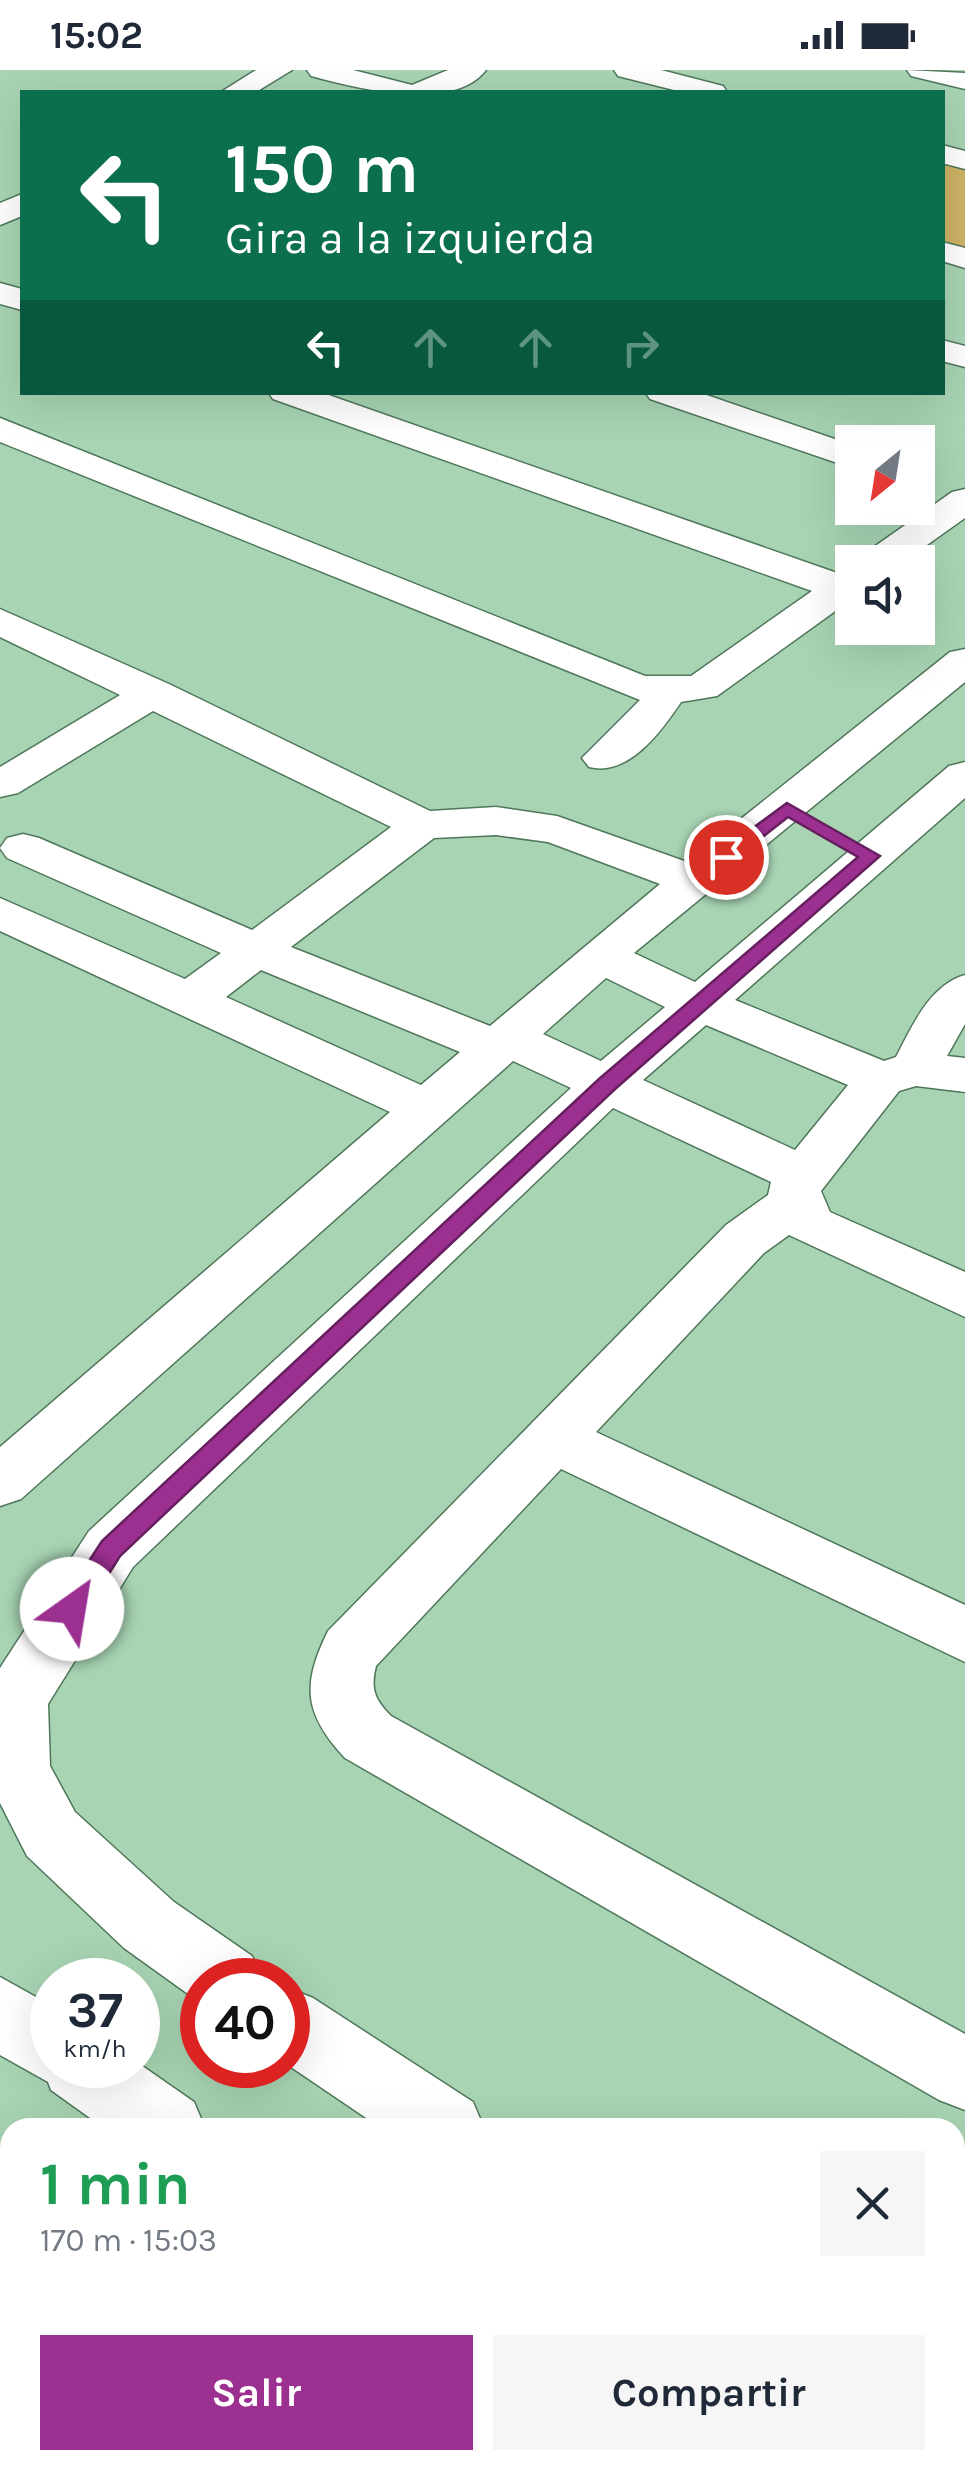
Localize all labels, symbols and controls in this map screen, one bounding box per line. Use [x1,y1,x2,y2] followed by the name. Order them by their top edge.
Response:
[50,13,143,58] text: 15:02
[225,128,419,210] text: 150 m
[60,130,190,260] icon: left
[225,212,595,264] text: Gira a la izquierda
[298,320,353,375] icon: left
[403,320,458,375] icon: ahead
[508,320,563,375] icon: ahead
[613,320,668,375] icon: right
[835,425,935,525] north arrow
[835,425,935,645] map controls
[835,545,935,645] button: sound
[684,815,769,900] pin
[699,830,754,885] icon: arrive
[20,1557,124,1661] position arrow
[180,1958,310,2088] speed limit sign: 40
[67,1981,123,2040] text: 37
[63,2034,127,2063] text: km/h
[40,2149,191,2219] text: 1 min
[820,2151,925,2256] button: close
[40,2222,217,2259] text: 170 m · 15:03
[40,2335,473,2450] button: Salir
[493,2335,925,2450] button: Compartir

